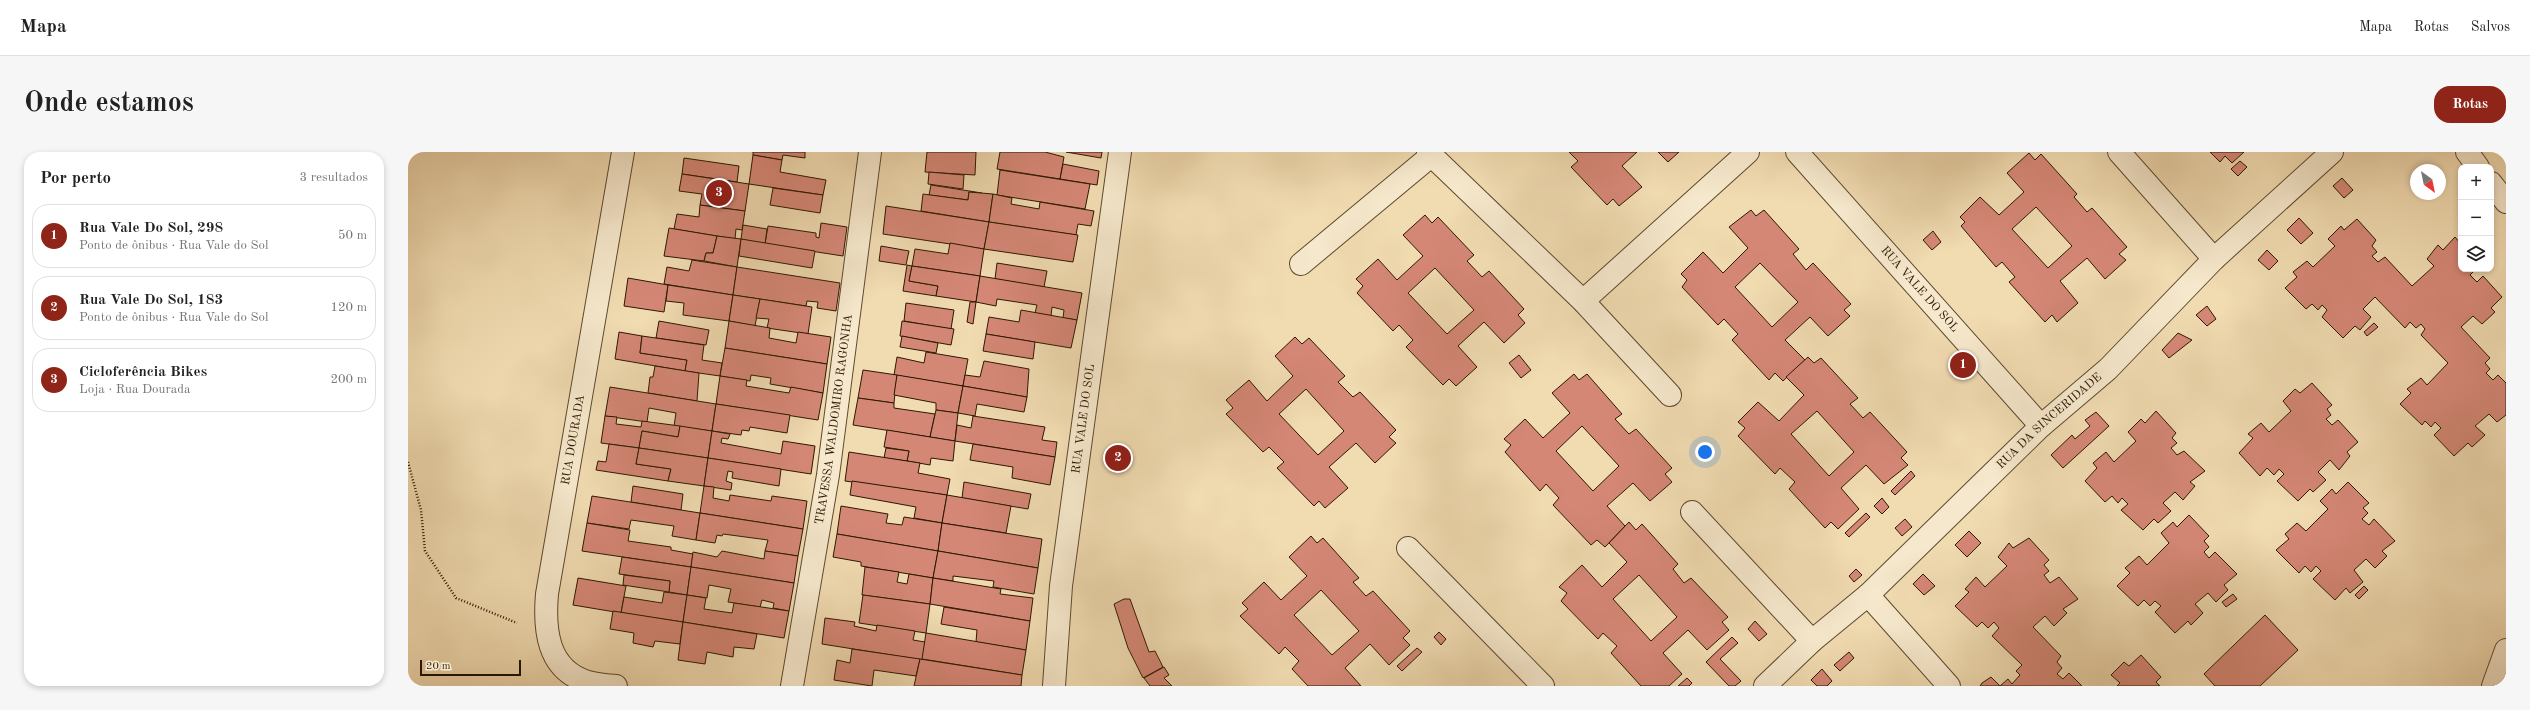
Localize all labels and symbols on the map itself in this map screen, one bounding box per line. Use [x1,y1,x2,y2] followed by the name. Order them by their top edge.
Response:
[2410,164,2446,200] north arrow
[706,178,732,208] pin: 3
[1878,244,1961,335] street label: RUA VALE DO SOL
[814,313,855,526] street label: TRAVESSA WALDOMIRO RAGONHA
[1950,350,1976,380] pin: 1
[1070,363,1097,474] street label: RUA VALE DO SOL
[1995,371,2104,471] street label: RUA DA SINCERIDADE
[560,394,587,486] street label: RUA DOURADA
[1695,442,1715,462] your location
[1105,443,1131,473] pin: 2
[420,658,521,677] scale bar

